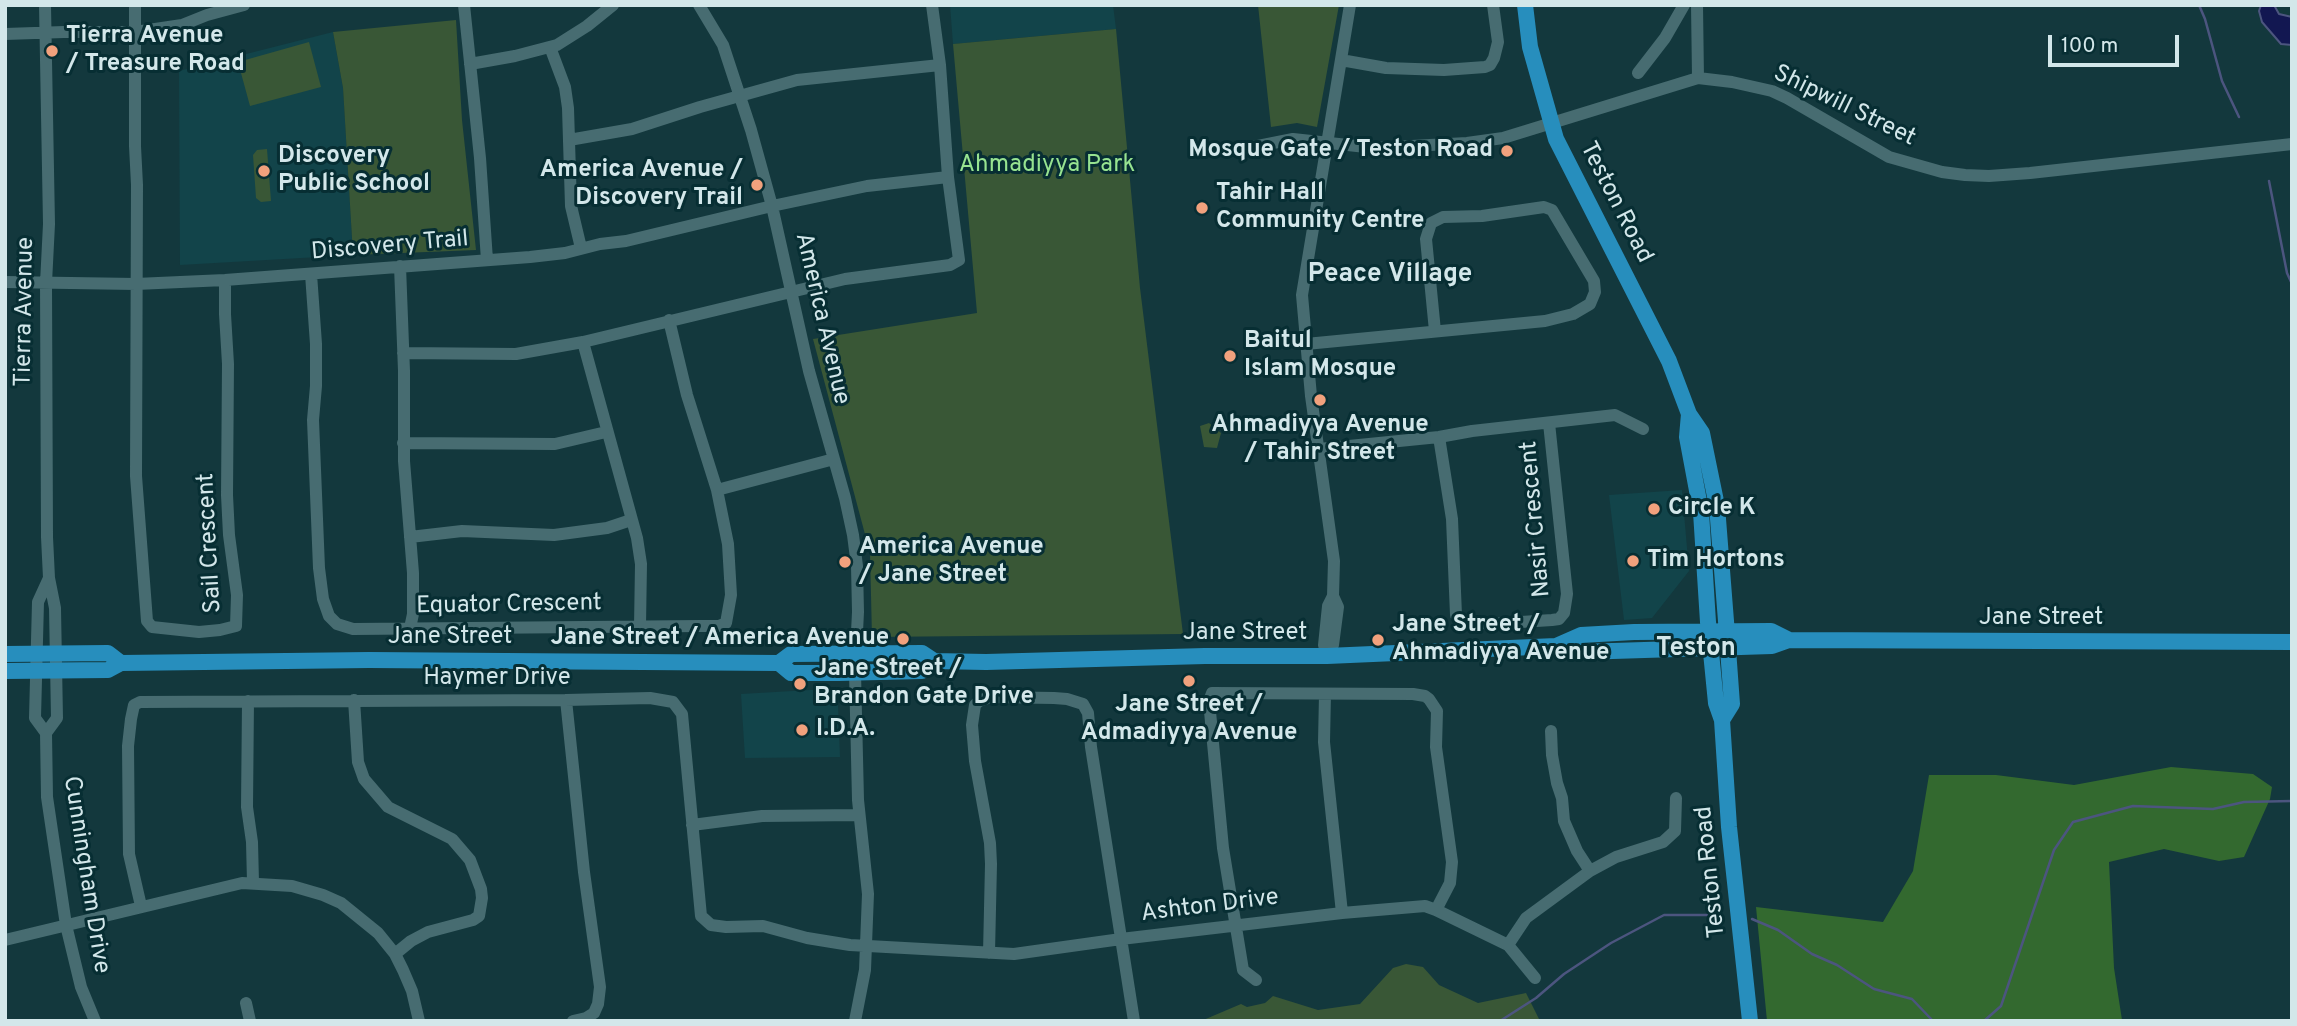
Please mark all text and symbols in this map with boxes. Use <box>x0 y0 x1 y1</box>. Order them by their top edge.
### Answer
scale bar <box>2052 21 2183 65</box>
place label: Tierra Avenue / Treasure Road <box>66 23 245 79</box>
text: 100 m <box>2061 33 2118 60</box>
marker: Tierra Avenue / Treasure Road <box>44 43 60 59</box>
street label: Shipwill Street <box>1768 60 1920 154</box>
place label: Mosque Gate / Teston Road <box>1188 137 1493 165</box>
street label: Teston Road <box>1572 138 1658 268</box>
place label: Discovery Public School <box>278 143 430 199</box>
marker: Mosque Gate / Teston Road <box>1499 143 1515 159</box>
park label: Ahmadiyya Park <box>959 152 1135 180</box>
place label: America Avenue / Discovery Trail <box>540 157 743 213</box>
marker: Discovery Public School <box>256 163 272 179</box>
marker: America Avenue / Discovery Trail <box>749 177 765 193</box>
place label: Tahir Hall Community Centre <box>1216 180 1424 236</box>
marker: Tahir Hall Community Centre <box>1194 200 1210 216</box>
street label: Discovery Trail <box>310 226 470 268</box>
street label: America Avenue <box>787 230 855 408</box>
street label: Tierra Avenue <box>10 237 42 387</box>
district label: Peace Village <box>1308 260 1472 292</box>
place label: Baitul Islam Mosque <box>1244 328 1396 384</box>
marker: Baitul Islam Mosque <box>1222 348 1238 364</box>
marker: Ahmadiyya Avenue / Tahir Street <box>1312 392 1328 408</box>
place label: Ahmadiyya Avenue / Tahir Street <box>1211 412 1429 468</box>
street label: Nasir Crescent <box>1516 440 1558 598</box>
street label: Sail Crescent <box>193 472 229 614</box>
place label: Circle K <box>1668 495 1756 523</box>
marker: Circle K <box>1646 501 1662 517</box>
place label: America Avenue / Jane Street <box>859 534 1044 590</box>
place label: Tim Hortons <box>1647 547 1785 575</box>
marker: Tim Hortons <box>1625 553 1641 569</box>
marker: America Avenue / Jane Street <box>837 554 853 570</box>
street label: Equator Crescent <box>416 590 602 622</box>
street label: Jane Street <box>1979 605 2103 633</box>
place label: Jane Street / Ahmadiyya Avenue <box>1392 612 1609 668</box>
street label: Jane Street <box>1183 620 1307 648</box>
street label: Jane Street <box>388 624 512 652</box>
place label: Jane Street / America Avenue <box>550 625 889 653</box>
marker: Jane Street / America Avenue <box>895 631 911 647</box>
marker: Jane Street / Ahmadiyya Avenue <box>1370 632 1386 648</box>
district label: Teston <box>1656 634 1736 666</box>
place label: Jane Street / Brandon Gate Drive <box>814 656 1034 712</box>
street label: Haymer Drive <box>423 665 571 693</box>
marker: Jane Street / Admadiyya Avenue <box>1181 673 1197 689</box>
marker: Jane Street / Brandon Gate Drive <box>792 676 808 692</box>
place label: Jane Street / Admadiyya Avenue <box>1081 692 1297 748</box>
place label: I.D.A. <box>816 716 875 744</box>
marker: I.D.A. <box>794 722 810 738</box>
street label: Cunningham Drive <box>55 774 115 976</box>
street label: Teston Road <box>1691 805 1733 939</box>
street label: Ashton Drive <box>1139 884 1281 930</box>

